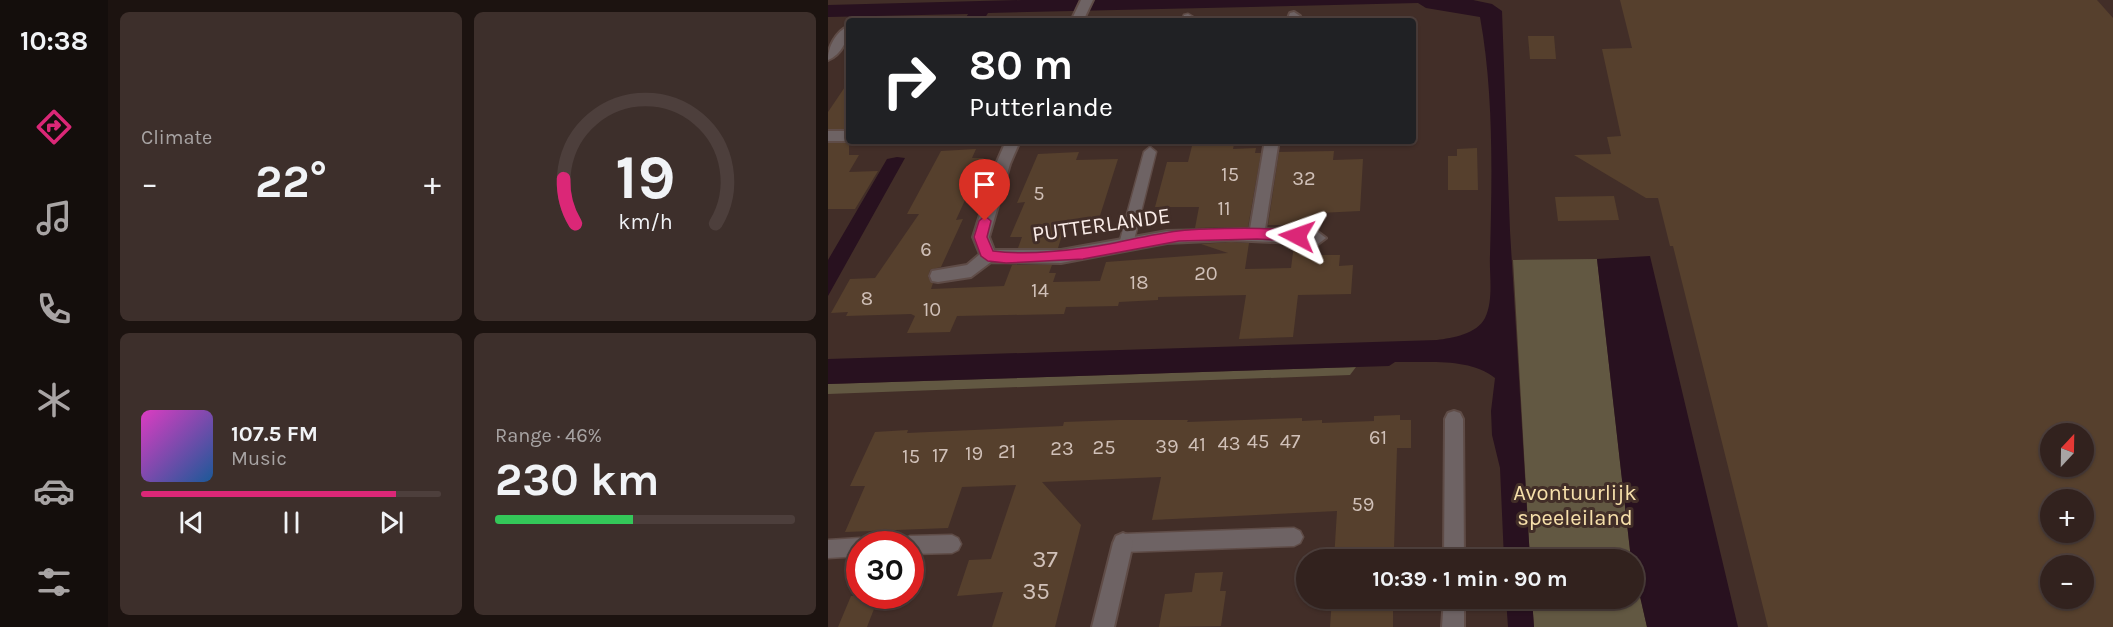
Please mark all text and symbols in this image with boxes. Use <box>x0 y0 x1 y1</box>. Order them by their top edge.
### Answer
text: 10:38 <box>20 25 88 57</box>
text: 80 m <box>969 40 1073 90</box>
icon: right <box>870 42 948 120</box>
text: Putterlande <box>969 91 1113 123</box>
icon: directions <box>33 106 75 148</box>
text: Climate <box>141 126 212 149</box>
text: 19 <box>615 141 675 214</box>
text: 22° <box>255 156 327 208</box>
pin <box>959 159 1010 221</box>
house number: 15 <box>1221 163 1239 186</box>
text: − <box>141 164 158 202</box>
text: + <box>424 164 441 202</box>
house number: 32 <box>1292 167 1316 190</box>
icon: arrive <box>968 168 1001 201</box>
house number: 5 <box>1033 182 1045 205</box>
icon: music <box>33 197 75 239</box>
house number: 11 <box>1217 197 1231 220</box>
street label: PUTTERLANDE <box>1030 202 1172 248</box>
position arrow <box>1265 204 1329 268</box>
text: km/h <box>618 209 672 234</box>
house number: 6 <box>920 238 932 261</box>
house number: 20 <box>1194 262 1218 285</box>
house number: 18 <box>1130 271 1148 294</box>
house number: 14 <box>1031 279 1049 302</box>
house number: 8 <box>861 287 873 310</box>
icon: phone <box>33 288 75 330</box>
house number: 10 <box>923 298 941 321</box>
icon: climate <box>33 379 75 421</box>
text: 107.5 FM <box>231 421 318 447</box>
north arrow <box>2040 423 2094 477</box>
map controls <box>2040 423 2094 609</box>
text: Range · 46% <box>495 424 602 447</box>
house number: 61 <box>1369 426 1387 449</box>
house number: 45 <box>1247 430 1269 453</box>
house number: 47 <box>1280 430 1301 453</box>
house number: 43 <box>1218 432 1240 455</box>
house number: 41 <box>1188 433 1206 456</box>
house number: 39 <box>1155 435 1179 458</box>
house number: 25 <box>1093 436 1115 459</box>
house number: 23 <box>1050 437 1074 460</box>
house number: 21 <box>998 440 1016 463</box>
house number: 19 <box>965 442 983 465</box>
house number: 17 <box>932 444 949 467</box>
house number: 15 <box>902 445 920 468</box>
text: Music <box>231 447 287 470</box>
text: 230 km <box>495 454 659 506</box>
icon: car <box>33 470 75 512</box>
park label: Avontuurlijk speeleiland <box>1513 480 1637 531</box>
button: + <box>2040 489 2094 543</box>
house number: 59 <box>1352 493 1374 516</box>
icon: previous <box>175 506 208 539</box>
icon: pause <box>275 506 308 539</box>
icon: next <box>375 506 408 539</box>
speed limit sign: 30 <box>846 531 924 609</box>
house number: 37 <box>1032 545 1058 573</box>
button: − <box>2040 555 2094 609</box>
icon: filters <box>33 561 75 603</box>
text: 10:39 · 1 min · 90 m <box>1372 566 1568 592</box>
house number: 35 <box>1022 577 1050 605</box>

